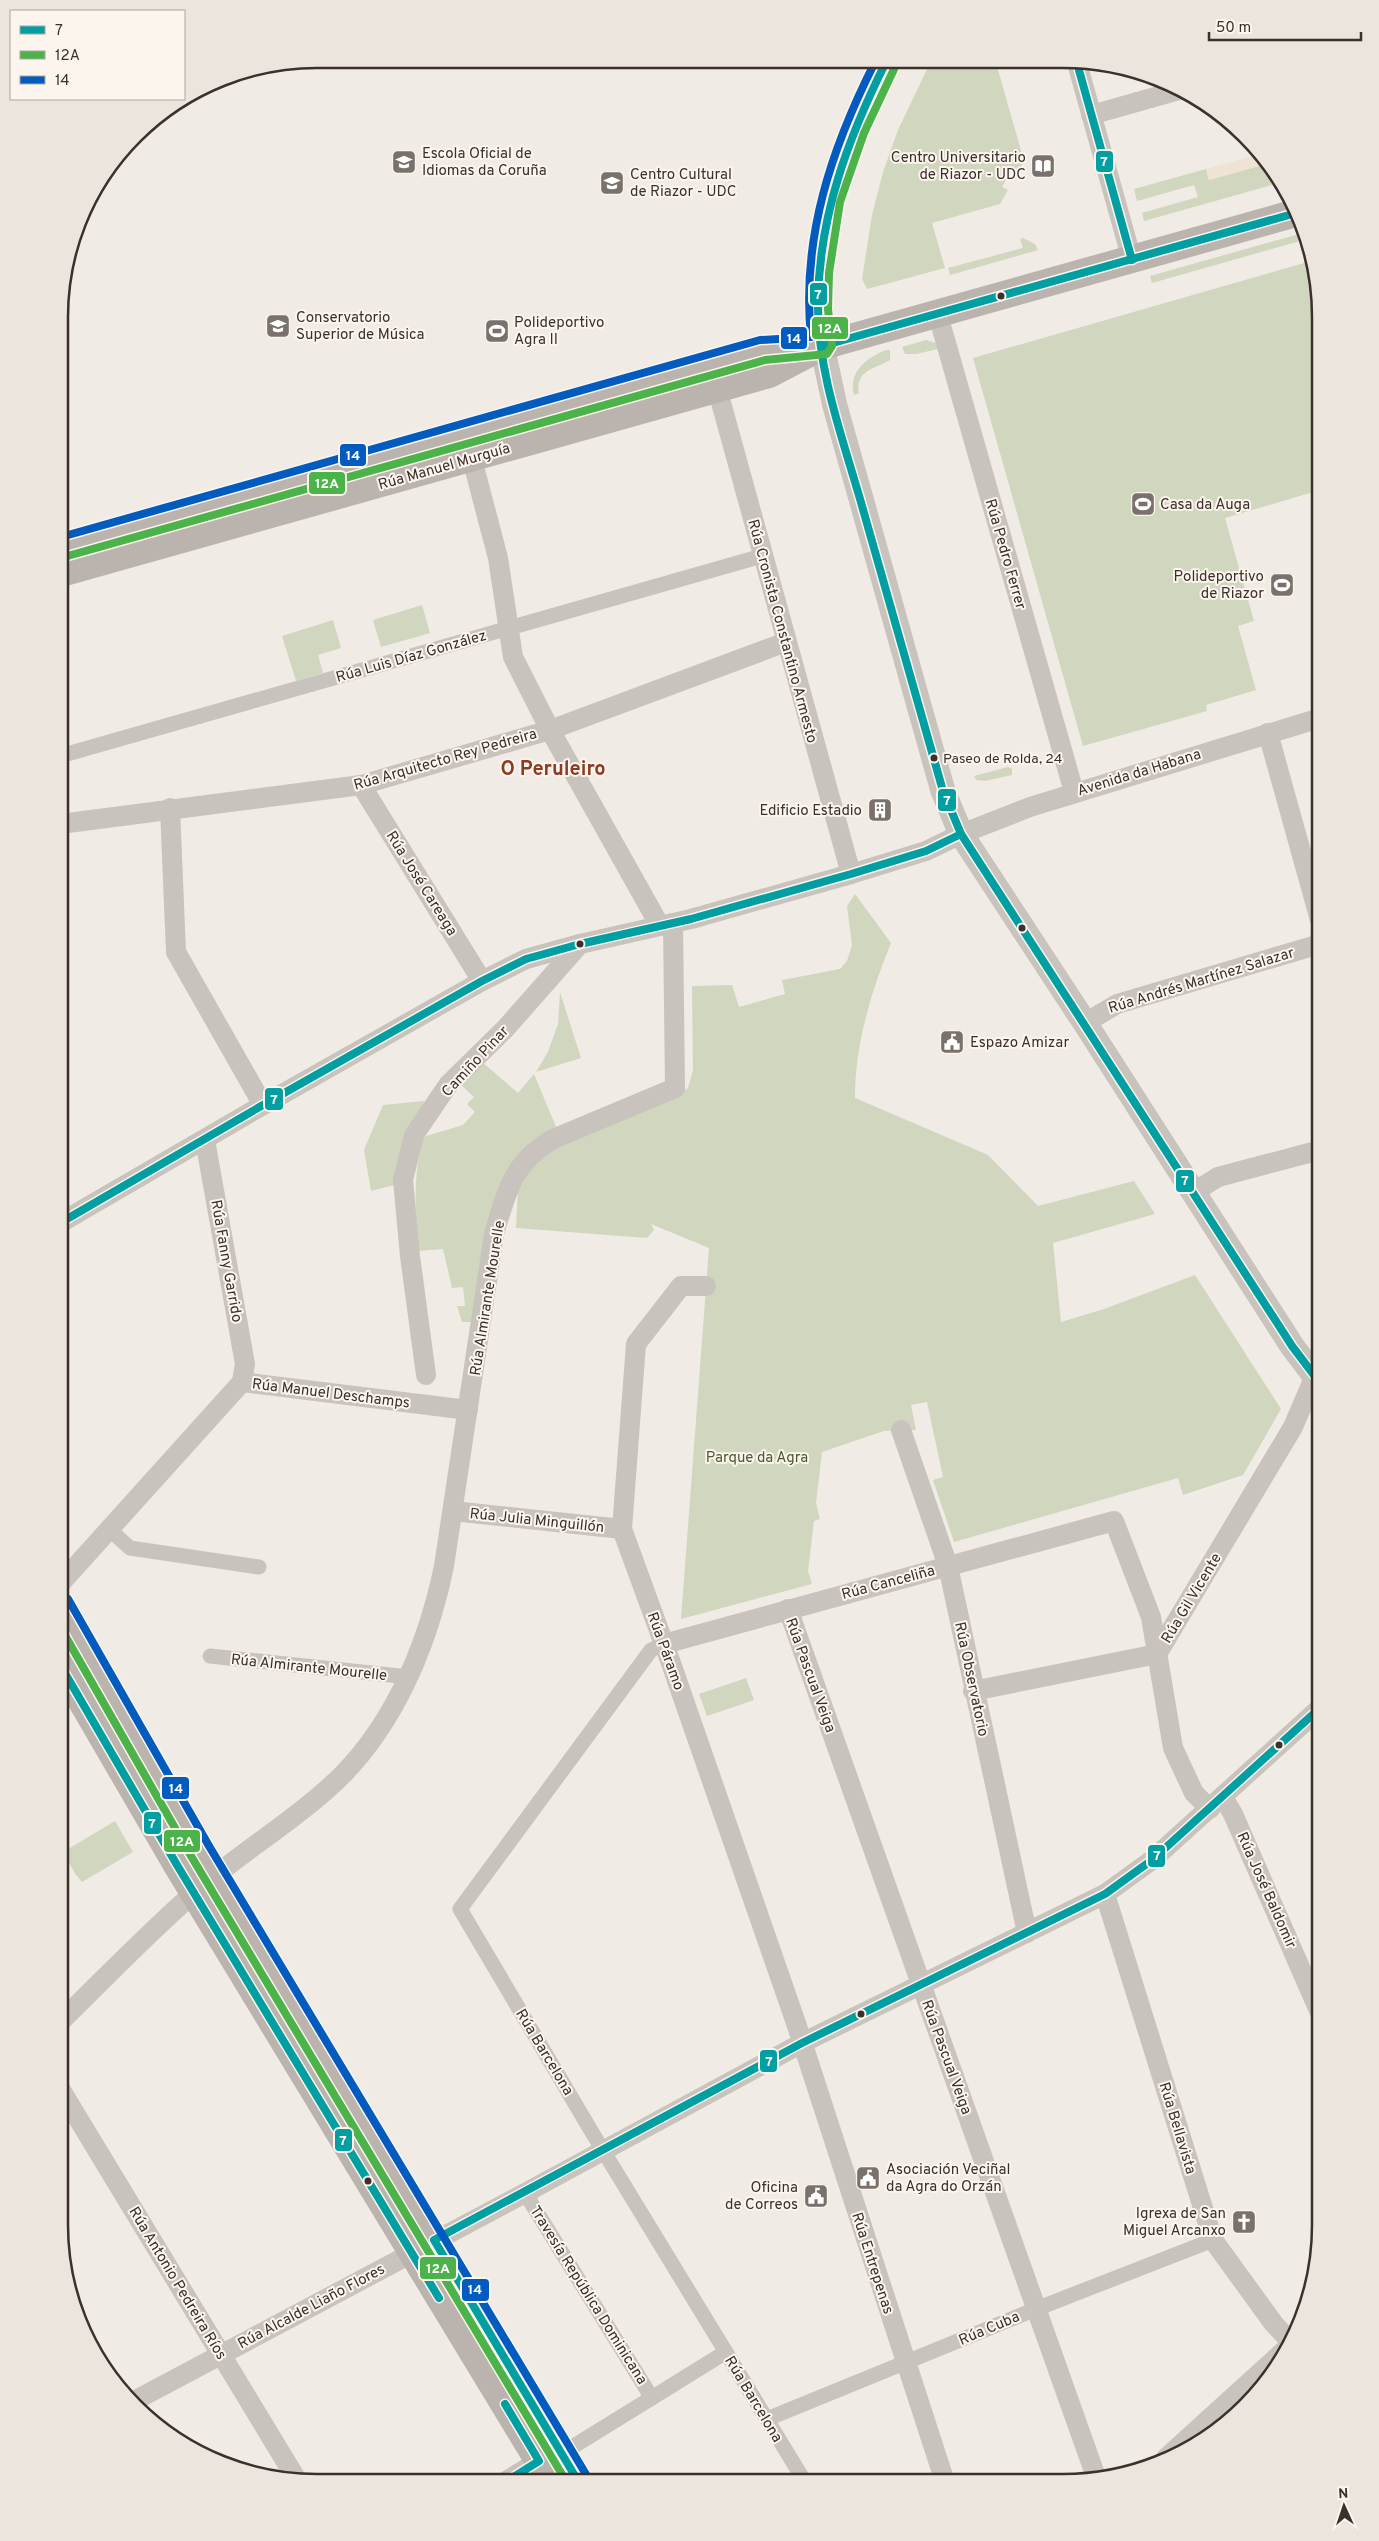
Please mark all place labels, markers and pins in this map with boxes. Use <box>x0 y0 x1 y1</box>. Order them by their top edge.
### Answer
place label: Escola Oficial de Idiomas da Coruña <box>422 145 547 181</box>
school or university icon: Escola Oficial de Idiomas da Coruña <box>391 149 417 175</box>
place label: Centro Universitario de Riazor - UDC <box>891 149 1026 185</box>
library icon: Centro Universitario de Riazor - UDC <box>1030 153 1056 179</box>
place label: Centro Cultural de Riazor - UDC <box>630 166 737 202</box>
school or university icon: Centro Cultural de Riazor - UDC <box>599 170 625 196</box>
unlabelled marker <box>996 291 1006 301</box>
place label: Conservatorio Superior de Música <box>296 309 424 345</box>
school or university icon: Conservatorio Superior de Música <box>265 313 291 339</box>
place label: Polideportivo Agra II <box>514 314 604 350</box>
sports icon: Polideportivo Agra II <box>484 318 510 344</box>
sports icon: Casa da Auga <box>1130 491 1156 517</box>
place label: Casa da Auga <box>1160 496 1250 515</box>
place label: Polideportivo de Riazor <box>1174 568 1264 604</box>
sports icon: Polideportivo de Riazor <box>1269 572 1295 598</box>
place label: Paseo de Rolda, 24 <box>943 751 1062 768</box>
marker: Paseo de Rolda, 24 <box>929 753 939 763</box>
building icon: Edificio Estadio <box>867 797 893 823</box>
place label: Edificio Estadio <box>759 802 862 821</box>
unlabelled marker <box>1017 923 1027 933</box>
unlabelled marker <box>575 939 585 949</box>
public building icon: Espazo Amizar <box>939 1029 965 1055</box>
place label: Espazo Amizar <box>970 1034 1069 1053</box>
unlabelled marker <box>1274 1740 1284 1750</box>
unlabelled marker <box>856 2009 866 2019</box>
place label: Asociación Veciñal da Agra do Orzán <box>886 2161 1010 2197</box>
public building icon: Asociación Veciñal da Agra do Orzán <box>855 2165 881 2191</box>
unlabelled marker <box>363 2176 373 2186</box>
place label: Oficina de Correos <box>725 2179 798 2215</box>
public building icon: Oficina de Correos <box>803 2183 829 2209</box>
place label: Igrexa de San Miguel Arcanxo <box>1123 2205 1226 2241</box>
church icon: Igrexa de San Miguel Arcanxo <box>1231 2209 1257 2235</box>

